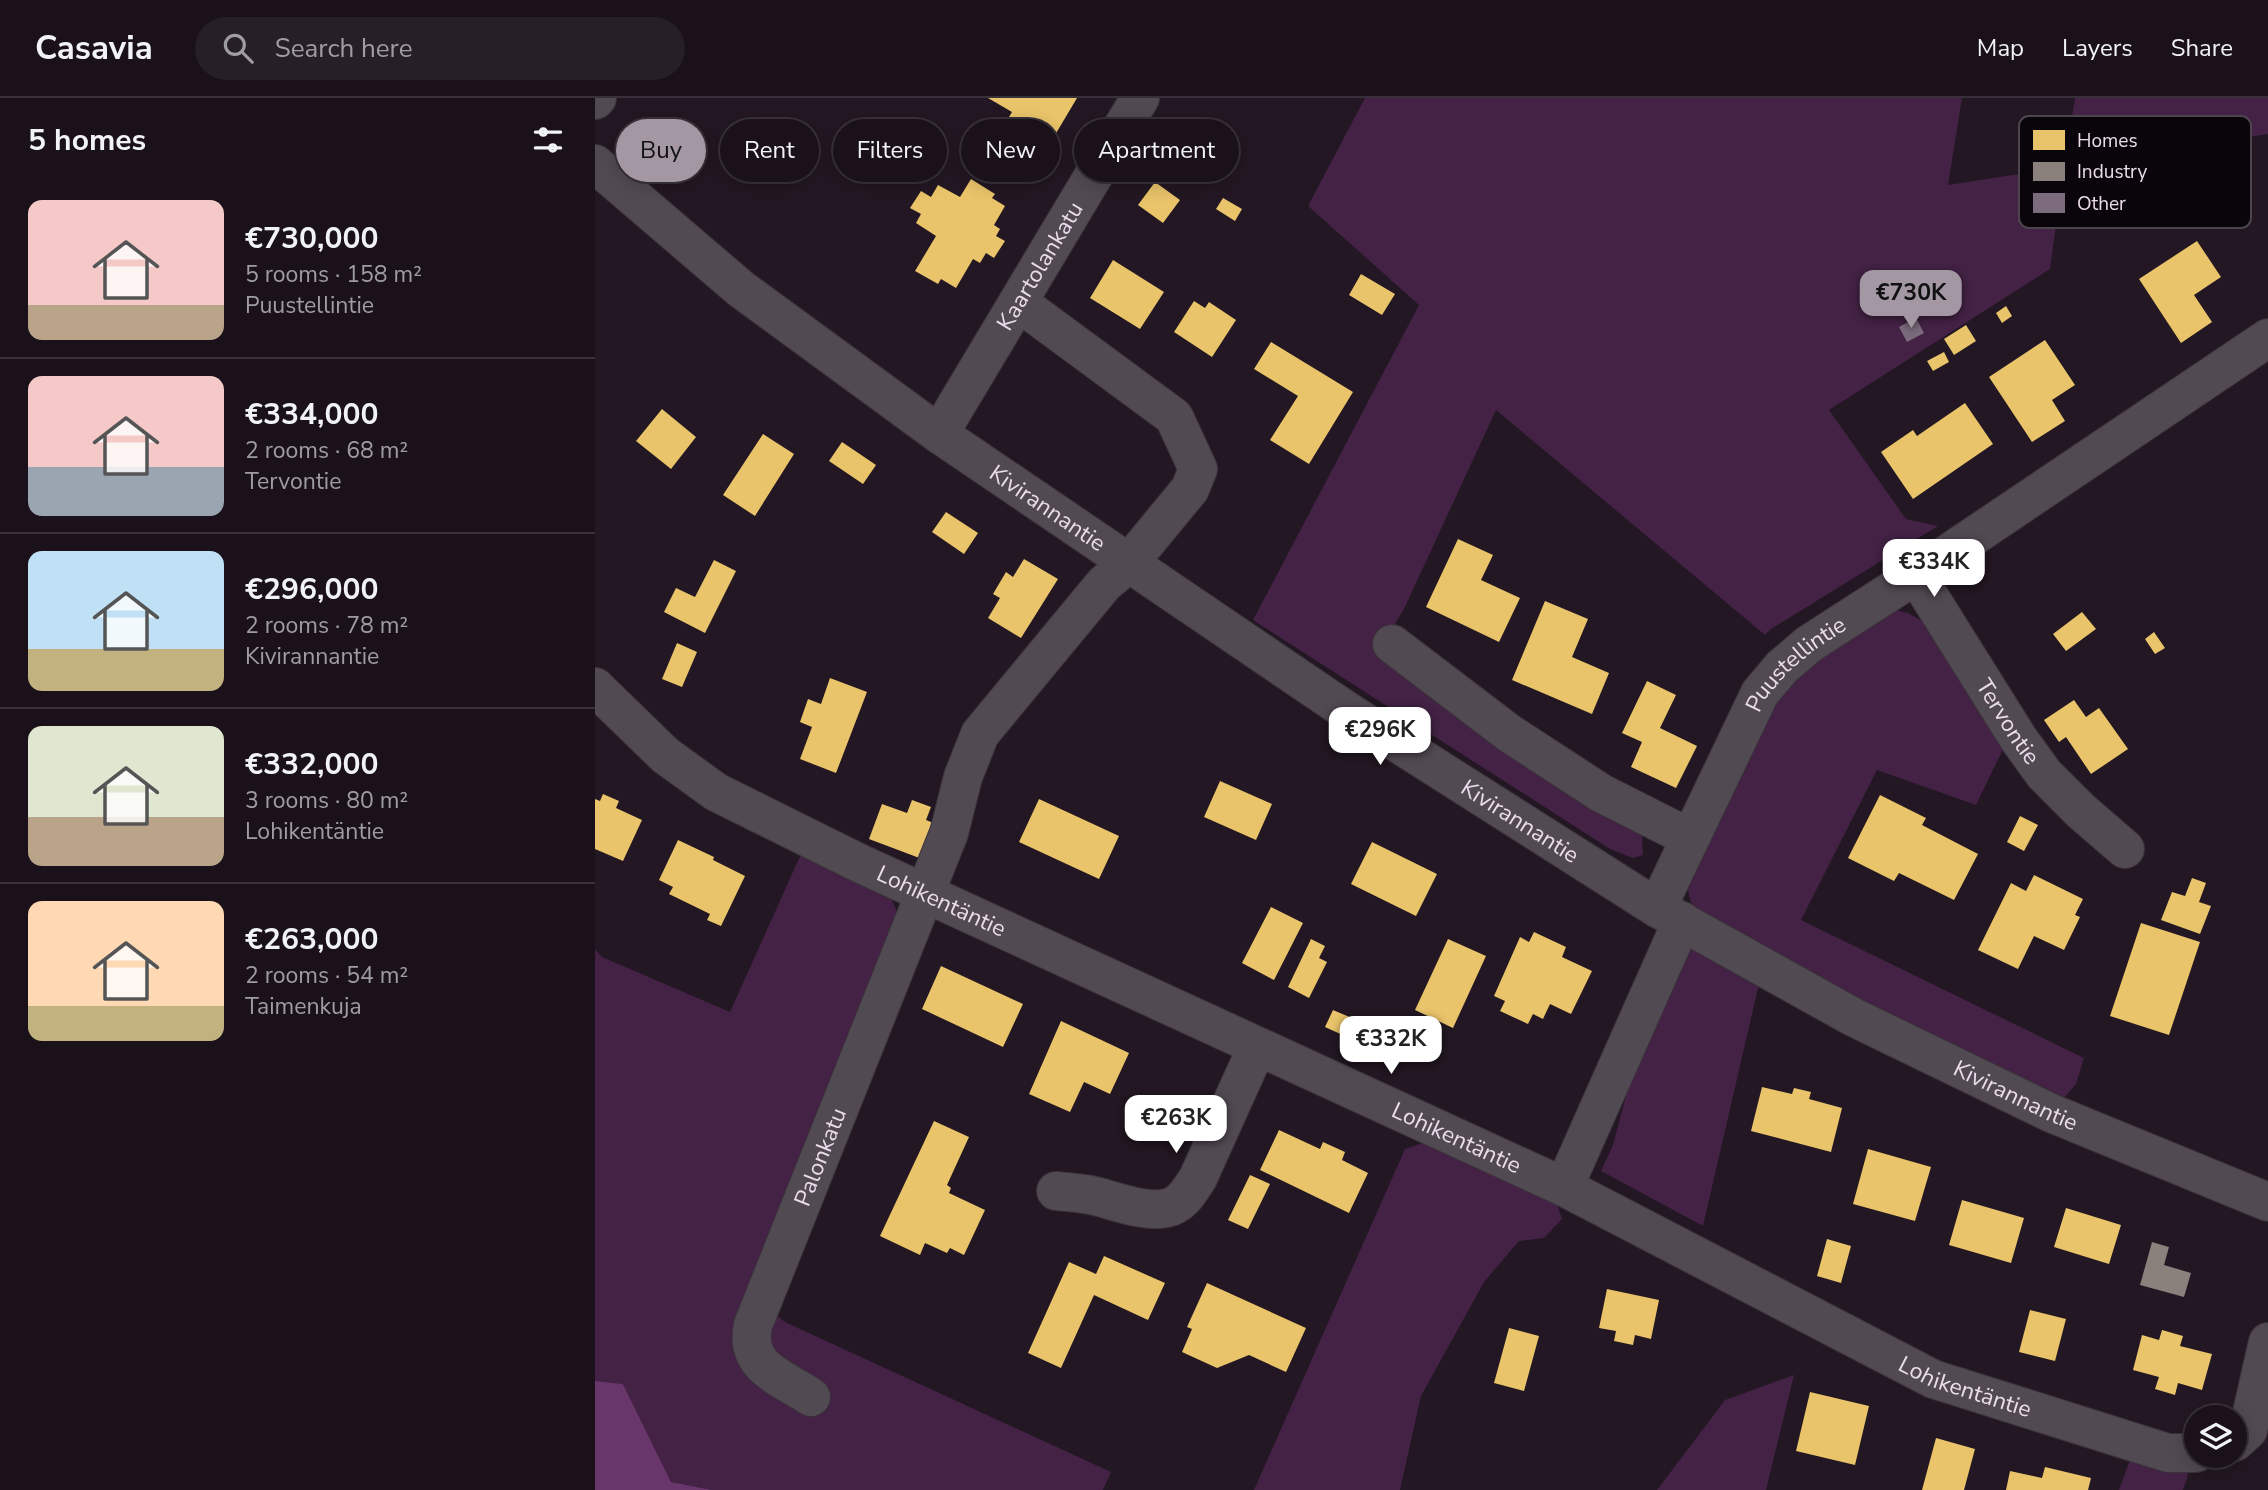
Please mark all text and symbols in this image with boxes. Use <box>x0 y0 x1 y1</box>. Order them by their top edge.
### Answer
search box <box>195 17 685 80</box>
text: Casavia <box>35 26 153 71</box>
icon: search <box>219 29 257 67</box>
text: Search here <box>275 31 413 66</box>
text: Map <box>1977 32 2024 64</box>
text: Layers <box>2062 32 2133 64</box>
text: Share <box>2171 32 2233 64</box>
legend <box>2019 116 2251 228</box>
chip: Buy <box>616 119 706 182</box>
chip: Rent <box>720 119 819 182</box>
chip: Filters <box>833 119 947 182</box>
chip: New <box>961 119 1060 182</box>
chip: Apartment <box>1074 119 1239 182</box>
text: 5 homes <box>28 120 146 161</box>
icon: filters <box>529 121 567 159</box>
text: Homes <box>2077 128 2138 154</box>
text: Industry <box>2077 159 2147 185</box>
text: Other <box>2077 191 2126 217</box>
street label: Kaartolankatu <box>990 196 1091 336</box>
text: €730,000 <box>245 218 378 259</box>
icon: home <box>84 228 168 312</box>
text: 5 rooms · 158 m² <box>245 259 422 290</box>
pin: €730K <box>1862 271 1960 330</box>
text: €730K <box>1876 277 1946 308</box>
text: Puustellintie <box>245 290 374 321</box>
text: €334,000 <box>245 394 378 435</box>
icon: home <box>84 404 168 488</box>
text: 2 rooms · 68 m² <box>245 435 408 466</box>
street label: Kivirannantie <box>983 458 1112 559</box>
text: Tervontie <box>245 466 341 497</box>
pin: €334K <box>1885 540 1983 599</box>
text: €334K <box>1899 546 1969 577</box>
text: €296,000 <box>245 569 378 610</box>
icon: home <box>84 579 168 663</box>
street label: Puustellintie <box>1738 609 1852 717</box>
text: 2 rooms · 78 m² <box>245 610 408 641</box>
text: Kivirannantie <box>245 641 379 672</box>
street label: Tervontie <box>1969 673 2047 771</box>
pin: €296K <box>1331 708 1429 767</box>
text: €296K <box>1345 714 1415 745</box>
text: €332,000 <box>245 744 378 785</box>
icon: home <box>84 754 168 838</box>
street label: Kivirannantie <box>1455 772 1585 871</box>
text: 3 rooms · 80 m² <box>245 785 408 816</box>
text: Lohikentäntie <box>245 816 384 847</box>
street label: Lohikentäntie <box>872 858 1011 944</box>
text: €263,000 <box>245 919 378 960</box>
icon: home <box>84 929 168 1013</box>
text: 2 rooms · 54 m² <box>245 960 408 991</box>
text: Taimenkuja <box>245 991 362 1022</box>
pin: €332K <box>1342 1016 1440 1076</box>
text: €332K <box>1356 1023 1426 1054</box>
street label: Kivirannantie <box>1948 1053 2082 1138</box>
street label: Lohikentäntie <box>1387 1095 1526 1181</box>
pin: €263K <box>1127 1096 1225 1155</box>
text: €263K <box>1141 1102 1211 1133</box>
street label: Palonkatu <box>787 1103 854 1211</box>
street label: Lohikentäntie <box>1893 1349 2035 1425</box>
map controls <box>2184 1405 2247 1468</box>
button: layers <box>2184 1405 2247 1468</box>

